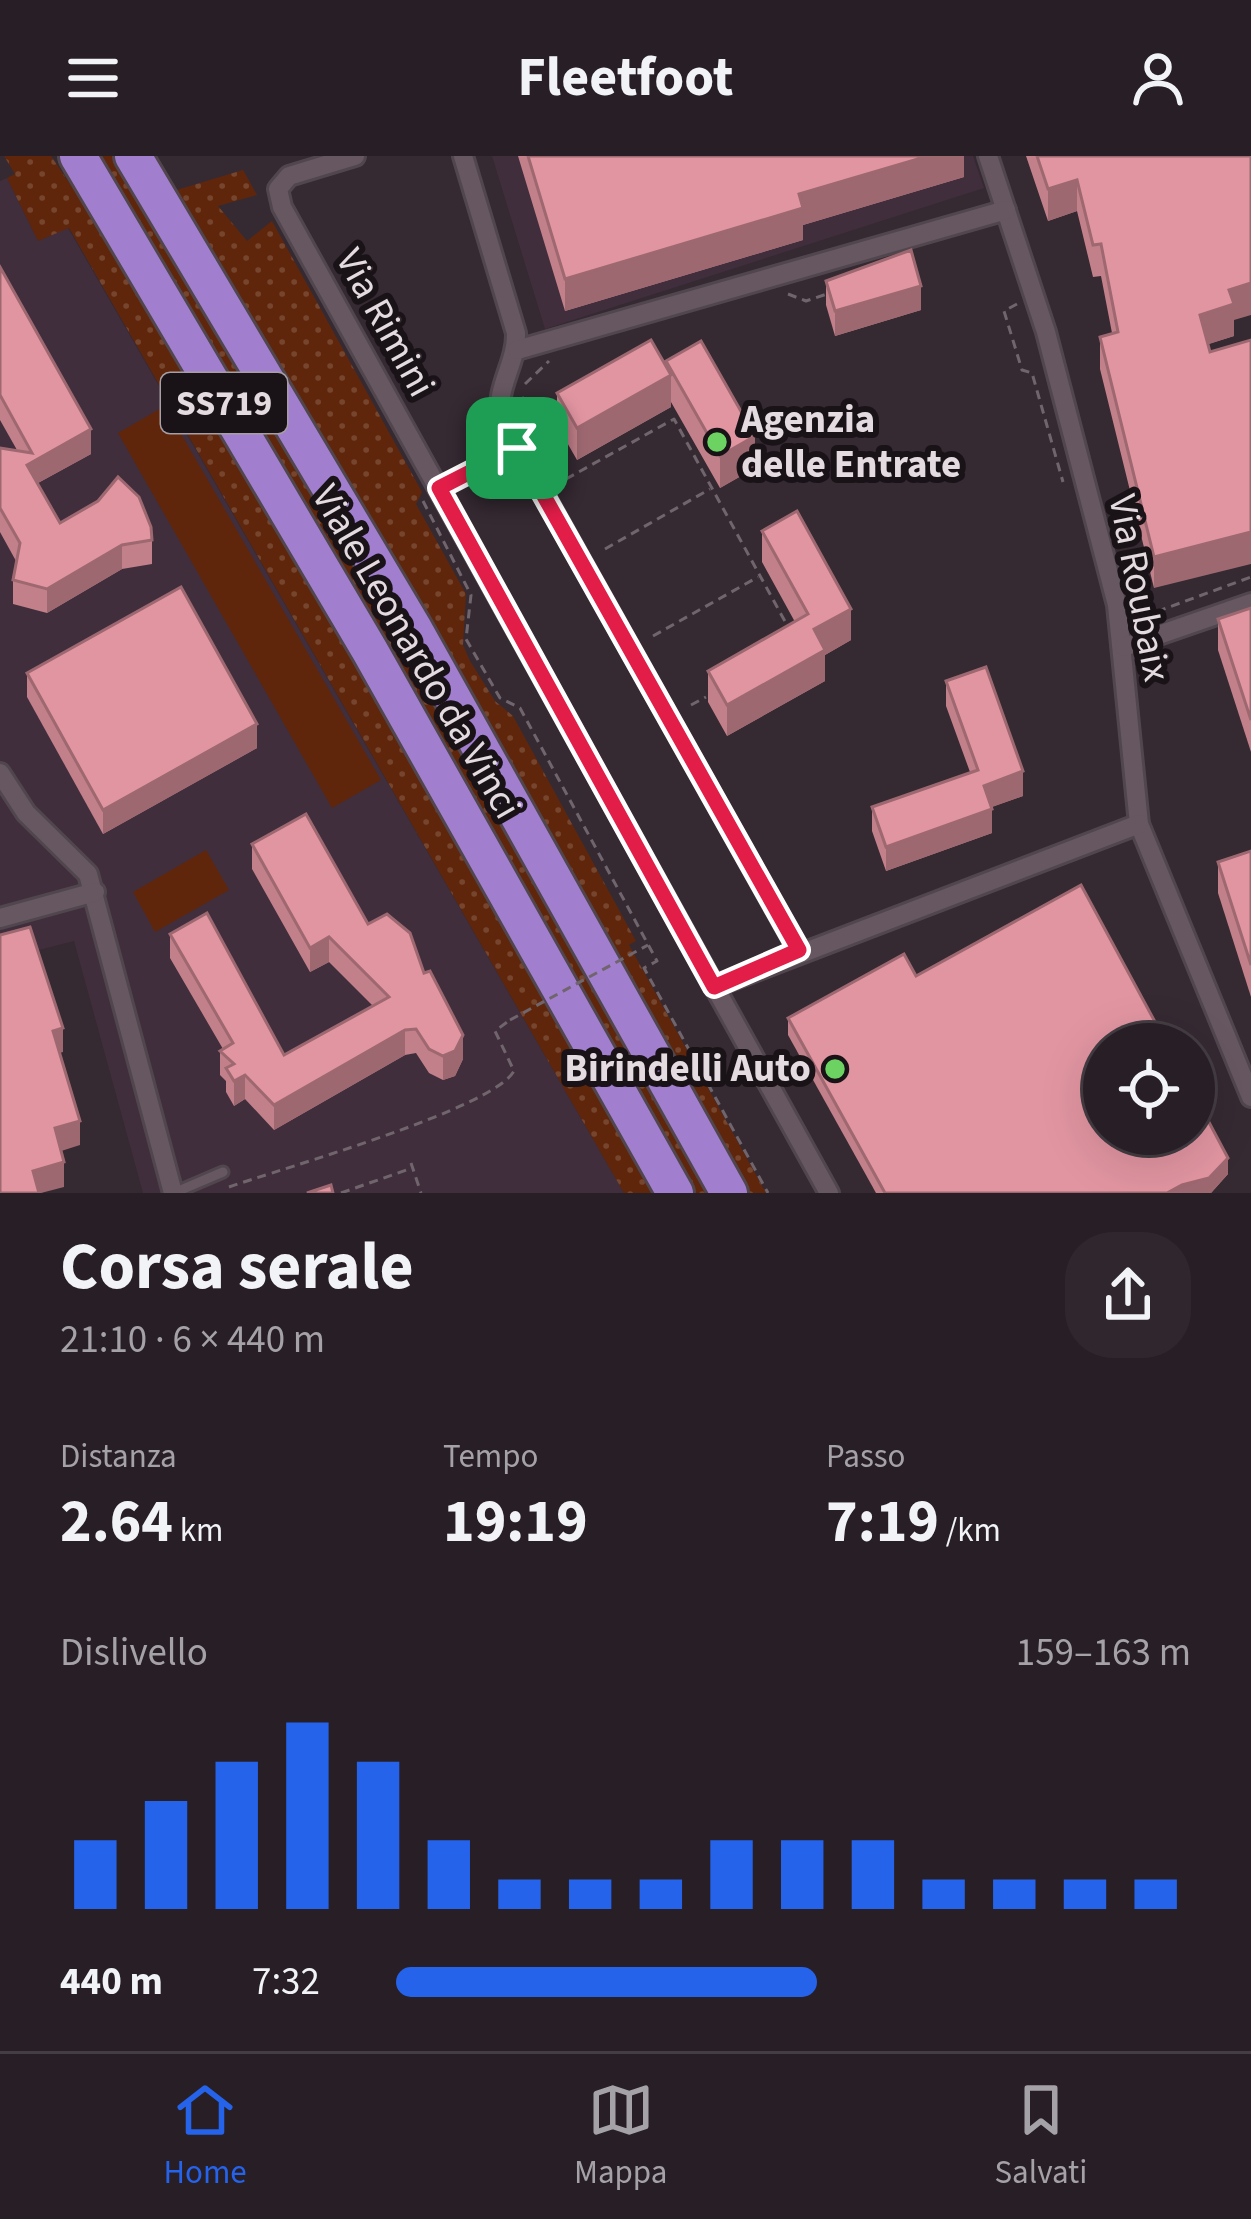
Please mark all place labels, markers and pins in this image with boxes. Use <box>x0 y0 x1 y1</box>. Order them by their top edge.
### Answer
place label: Agenzia delle Entrate <box>740 392 961 493</box>
pin <box>466 397 568 499</box>
marker: Agenzia delle Entrate <box>704 429 730 455</box>
place label: Birindelli Auto <box>564 1041 811 1097</box>
marker: Birindelli Auto <box>822 1056 848 1082</box>

